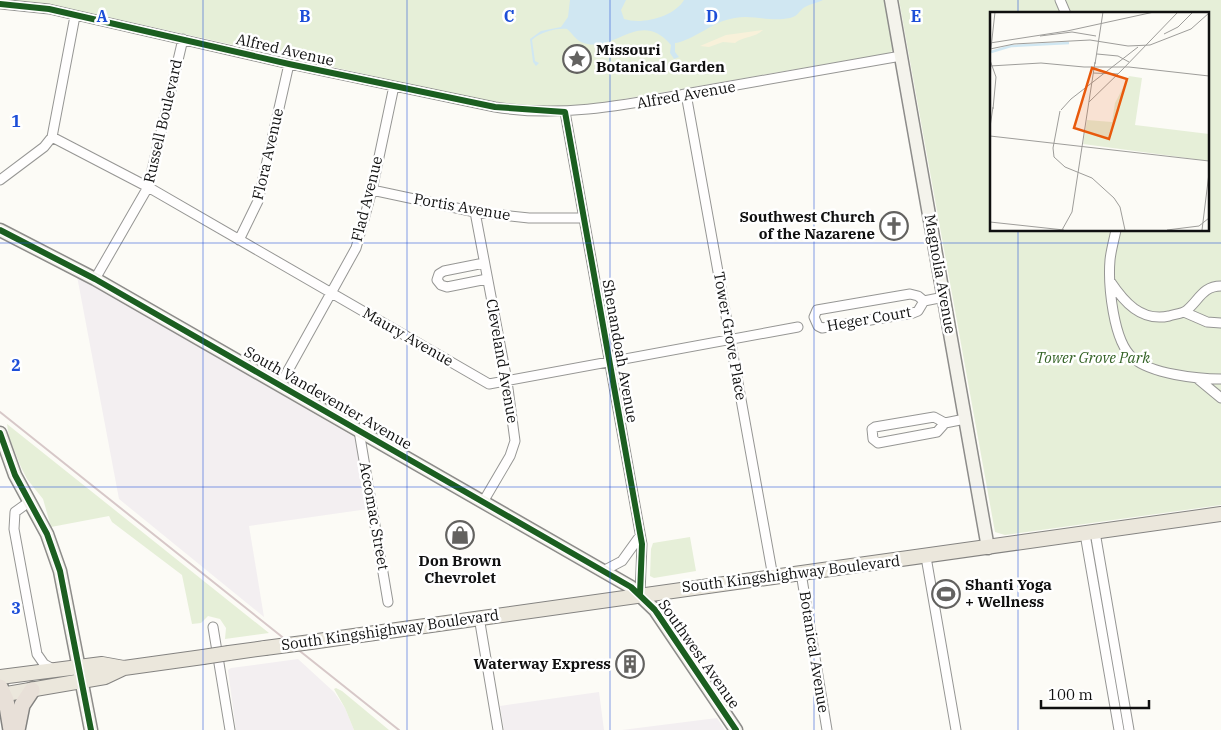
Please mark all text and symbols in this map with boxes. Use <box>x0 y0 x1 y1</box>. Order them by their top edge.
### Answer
text: A <box>96 6 108 26</box>
text: B <box>299 6 311 26</box>
text: C <box>504 6 514 26</box>
text: D <box>706 6 718 26</box>
text: E <box>911 6 921 26</box>
inset map <box>990 12 1208 231</box>
street label: Alfred Avenue <box>234 29 336 70</box>
place label: Missouri Botanical Garden <box>596 40 725 76</box>
place icon: Missouri Botanical Garden <box>562 44 592 74</box>
street label: Russell Boulevard <box>139 57 186 185</box>
street label: Alfred Avenue <box>635 76 737 113</box>
street label: Flora Avenue <box>248 106 287 202</box>
text: 1 <box>11 111 21 131</box>
street label: Flad Avenue <box>347 154 386 244</box>
street label: Portis Avenue <box>412 189 512 224</box>
place label: Southwest Church of the Nazarene <box>740 207 875 243</box>
church icon: Southwest Church of the Nazarene <box>879 211 909 241</box>
street label: Magnolia Avenue <box>921 213 960 335</box>
street label: Tower Grove Place <box>710 270 751 402</box>
street label: Shenandoah Avenue <box>599 278 642 424</box>
street label: Cleveland Avenue <box>482 297 523 424</box>
street label: Heger Court <box>825 302 913 335</box>
street label: Maury Avenue <box>359 303 457 370</box>
street label: South Vandeventer Avenue <box>241 342 415 453</box>
park label: Tower Grove Park <box>1036 348 1150 367</box>
text: 2 <box>11 355 21 375</box>
street label: Accomac Street <box>356 460 393 572</box>
shop icon: Don Brown Chevrolet <box>445 520 475 550</box>
place label: Don Brown Chevrolet <box>419 551 501 587</box>
street label: South Kingshighway Boulevard <box>681 551 901 596</box>
place label: Shanti Yoga + Wellness <box>965 575 1052 611</box>
sports icon: Shanti Yoga + Wellness <box>931 579 961 609</box>
street label: Botanical Avenue <box>795 590 833 714</box>
street label: Southwest Avenue <box>655 595 744 712</box>
text: 3 <box>11 598 21 618</box>
street label: South Kingshighway Boulevard <box>280 605 500 654</box>
building icon: Waterway Express <box>615 649 645 679</box>
place label: Waterway Express <box>473 654 611 673</box>
scale bar <box>1041 678 1148 710</box>
text: 100 m <box>1048 685 1093 704</box>

